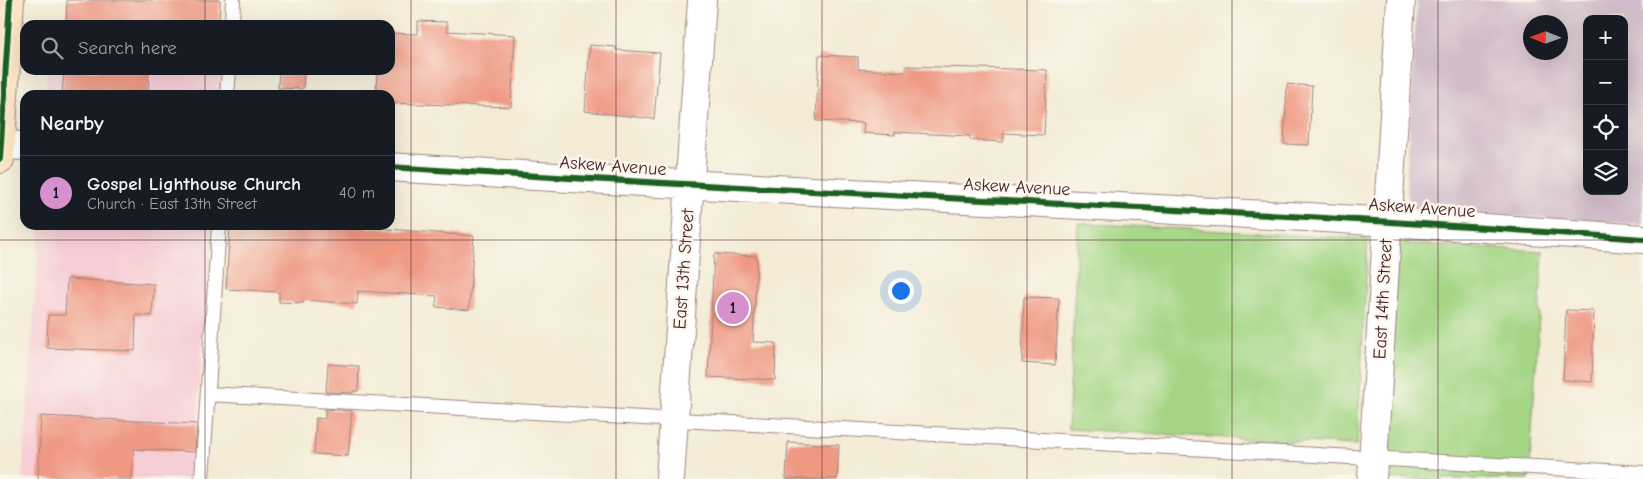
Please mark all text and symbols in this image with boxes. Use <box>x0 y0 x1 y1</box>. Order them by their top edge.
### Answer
north arrow <box>1523 15 1568 60</box>
map controls <box>1583 15 1628 195</box>
button: + <box>1583 15 1628 60</box>
search box <box>20 20 395 75</box>
icon: search <box>38 34 66 62</box>
text: Search here <box>78 37 177 59</box>
button: − <box>1583 60 1628 105</box>
button: locate <box>1583 105 1628 150</box>
text: Nearby <box>40 111 104 135</box>
button: layers <box>1583 150 1628 195</box>
street label: Askew Avenue <box>559 152 667 180</box>
text: Gospel Lighthouse Church <box>87 173 301 195</box>
street label: Askew Avenue <box>963 174 1071 200</box>
text: 1 <box>53 184 59 202</box>
text: 40 m <box>339 184 375 202</box>
street label: Askew Avenue <box>1368 194 1476 222</box>
text: Church · East 13th Street <box>87 195 257 213</box>
street label: East 13th Street <box>669 207 699 330</box>
street label: East 14th Street <box>1369 237 1397 360</box>
your location <box>888 278 914 304</box>
pin: 1 <box>717 289 749 327</box>

